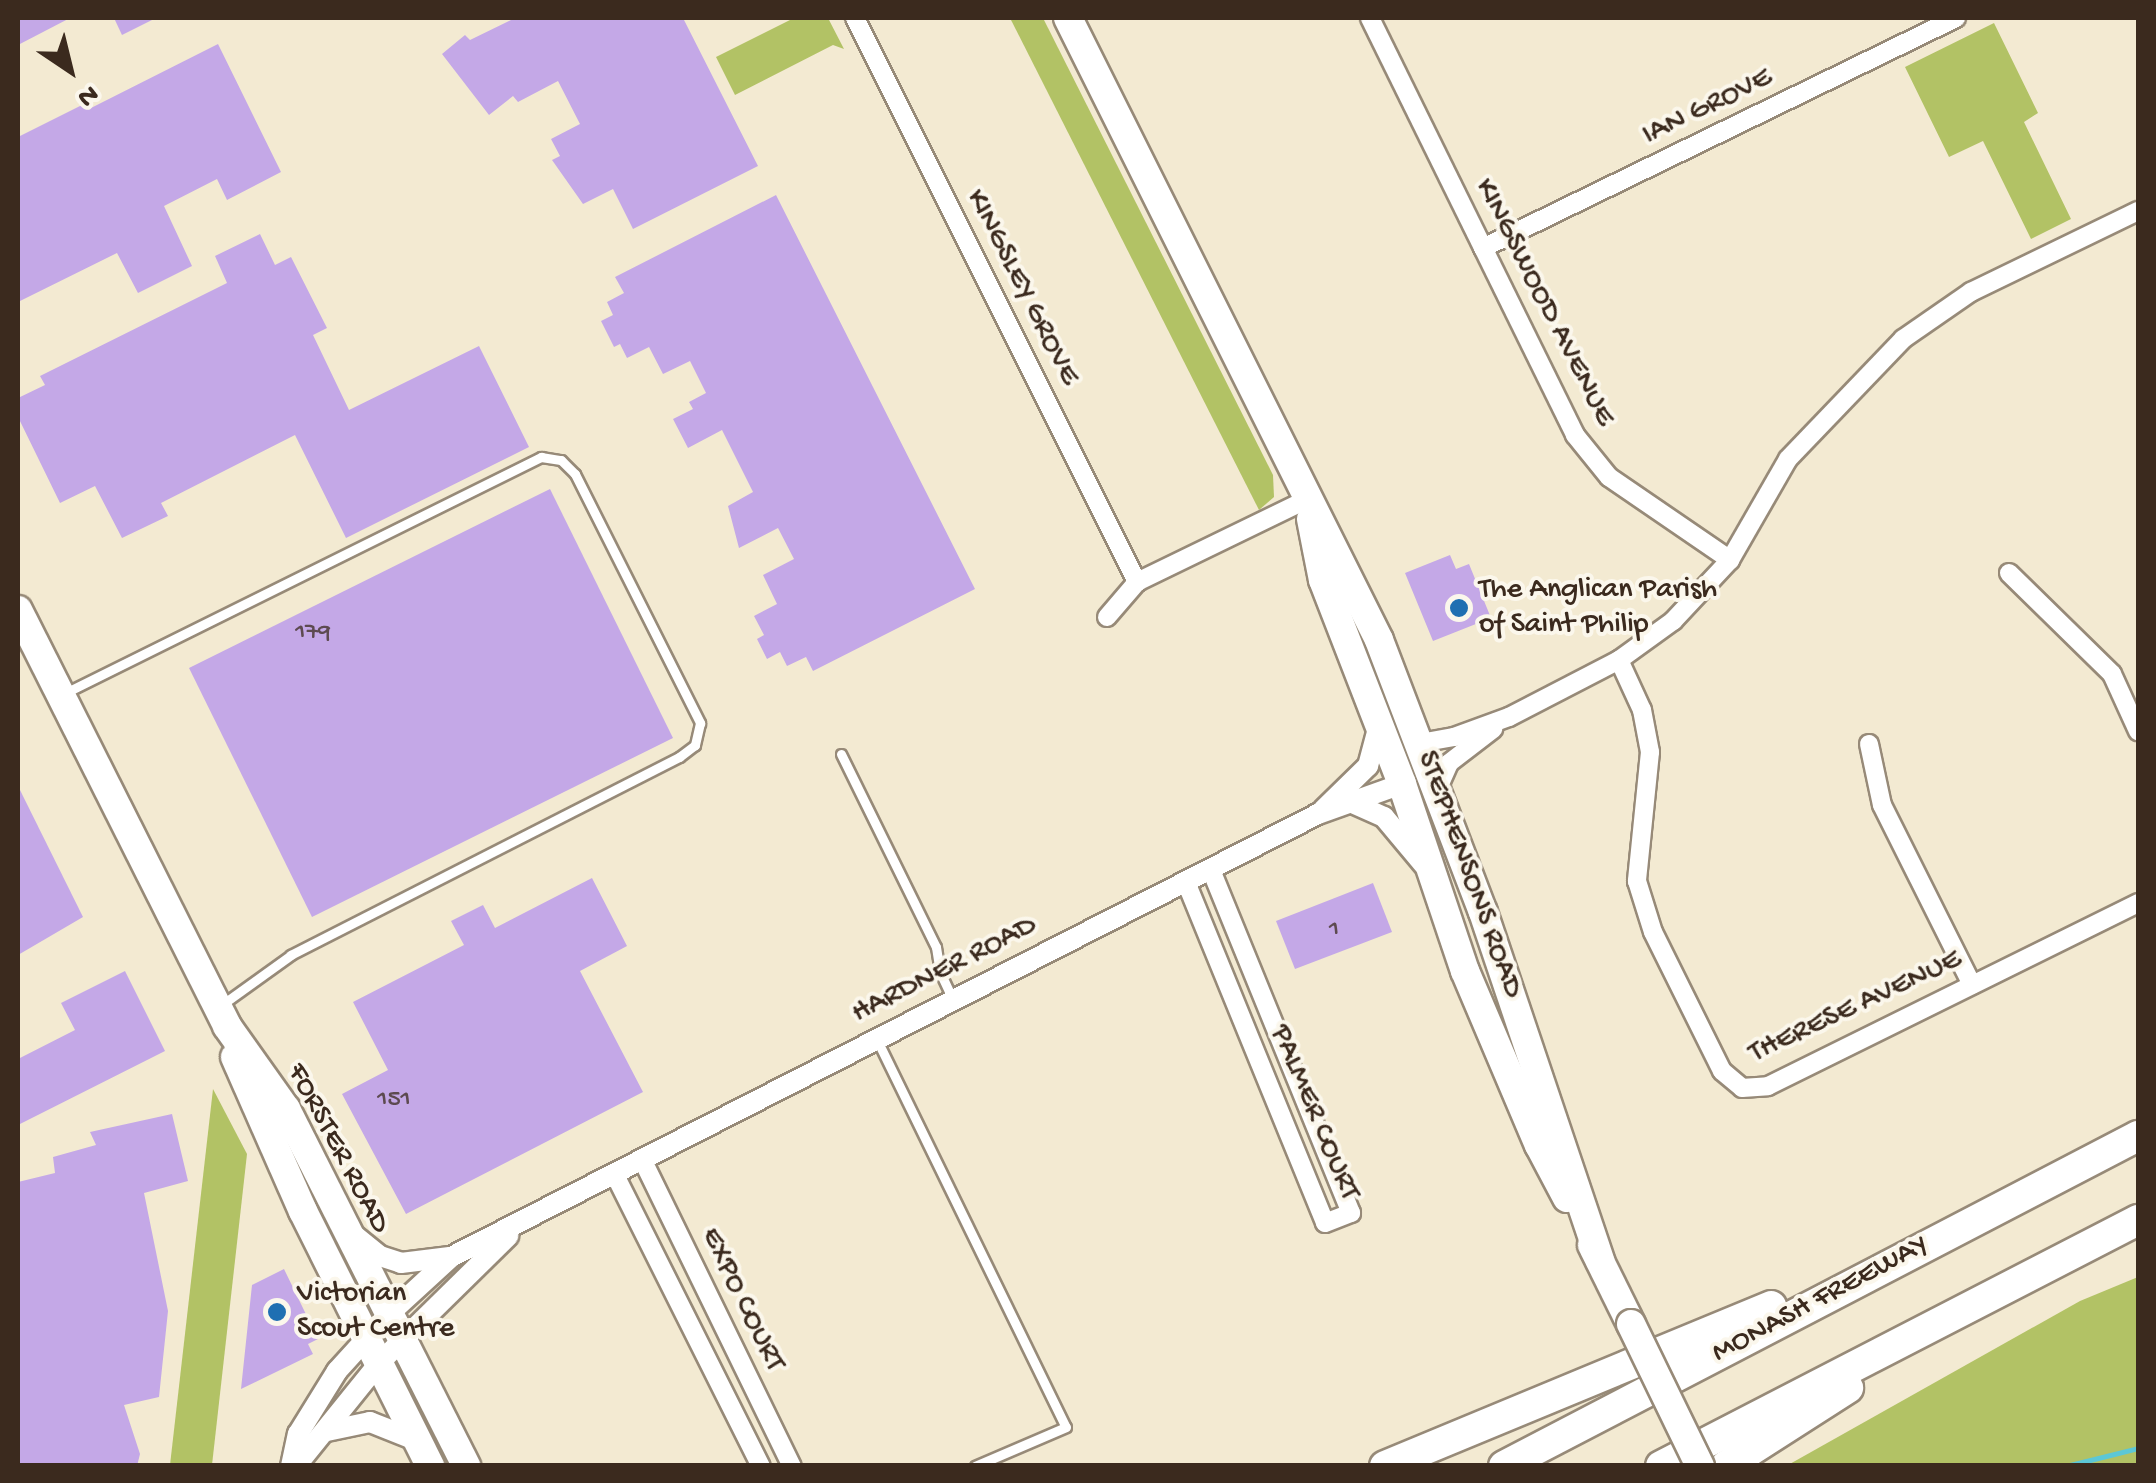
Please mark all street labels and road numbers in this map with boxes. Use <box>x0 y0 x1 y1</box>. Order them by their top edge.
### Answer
street label: IAN GROVE <box>1637 61 1779 155</box>
street label: KINGSWOOD AVENUE <box>1465 173 1621 433</box>
street label: KINGSLEY GROVE <box>956 184 1086 392</box>
street label: STEPHENSONS ROAD <box>1407 747 1529 1003</box>
street label: HARDNER ROAD <box>847 909 1043 1033</box>
street label: THERESE AVENUE <box>1744 943 1968 1073</box>
street label: PALMER COURT <box>1260 1020 1366 1206</box>
street label: FORSTER ROAD <box>277 1058 397 1240</box>
street label: EXPO COURT <box>691 1222 791 1378</box>
street label: MONASH FREEWAY <box>1707 1228 1935 1372</box>

